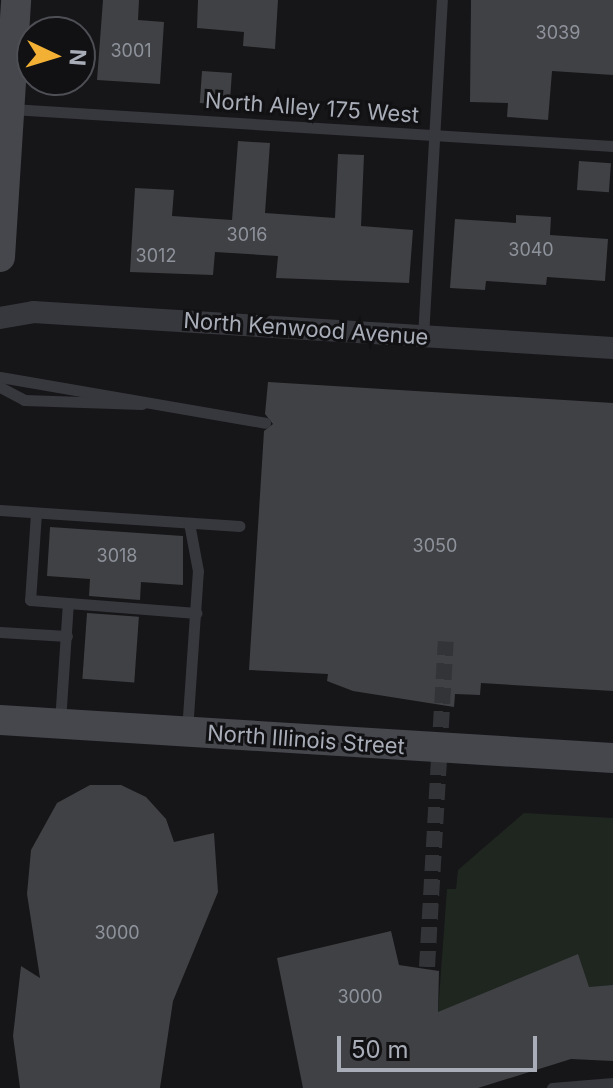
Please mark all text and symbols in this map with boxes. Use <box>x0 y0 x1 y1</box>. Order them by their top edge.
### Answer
north arrow <box>16 16 96 96</box>
house number: 3039 <box>536 22 580 44</box>
house number: 3001 <box>110 40 152 62</box>
text: N <box>64 48 92 67</box>
street label: North Alley 175 West <box>204 87 420 129</box>
house number: 3016 <box>227 224 267 246</box>
house number: 3040 <box>508 239 554 261</box>
house number: 3012 <box>136 245 176 267</box>
street label: North Kenwood Avenue <box>183 307 429 351</box>
house number: 3050 <box>413 535 457 557</box>
house number: 3018 <box>97 545 137 567</box>
street label: North Illinois Street <box>206 720 406 760</box>
house number: 3000 <box>94 922 140 944</box>
house number: 3000 <box>337 986 383 1008</box>
scale bar <box>341 1020 541 1070</box>
text: 50 m <box>351 1035 409 1064</box>

